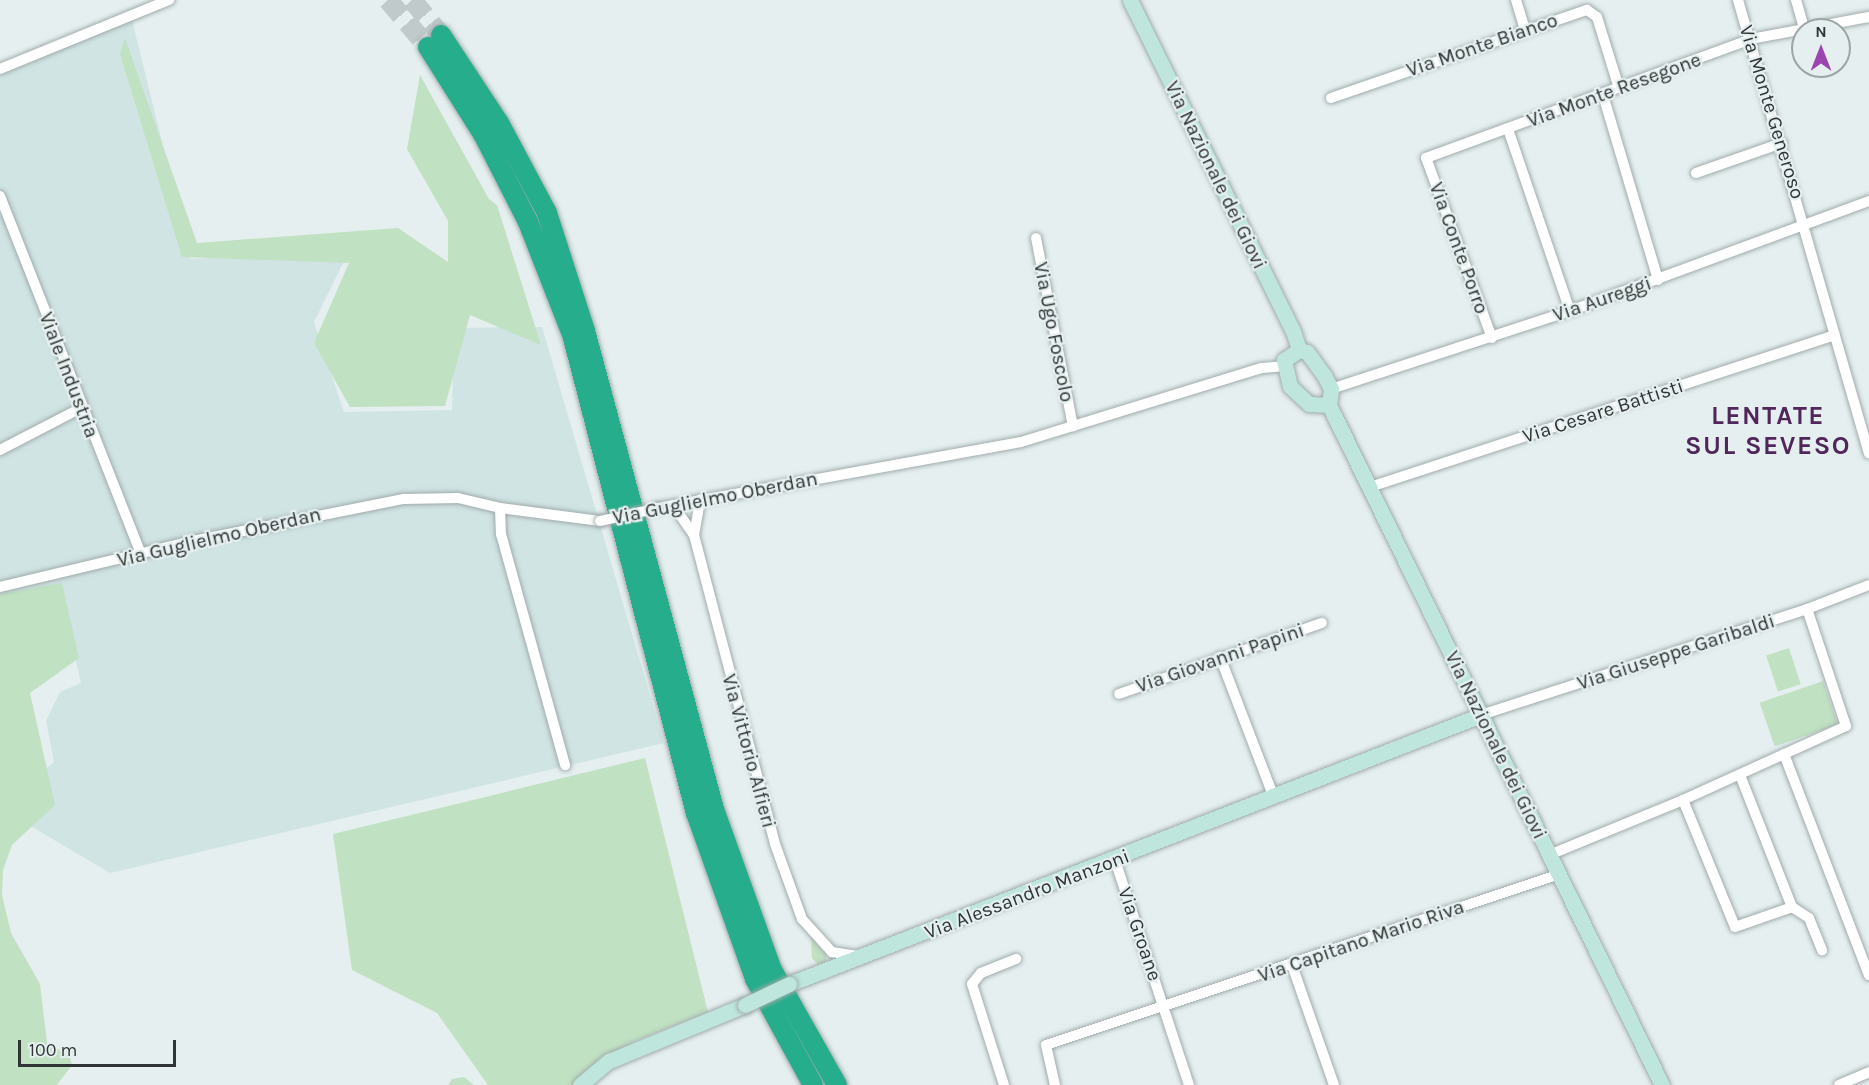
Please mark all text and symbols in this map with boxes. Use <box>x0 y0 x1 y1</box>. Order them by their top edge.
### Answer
street label: Via Monte Bianco <box>1403 8 1561 82</box>
north arrow <box>1791 18 1851 78</box>
street label: Via Monte Generoso <box>1734 22 1810 202</box>
text: N <box>1815 22 1827 41</box>
street label: Via Monte Resegone <box>1524 47 1704 133</box>
street label: Via Nazionale dei Giovi <box>1160 77 1272 273</box>
street label: Via Conte Porro <box>1424 179 1494 317</box>
street label: Via Ugo Foscolo <box>1029 260 1079 404</box>
street label: Via Aureggi <box>1550 271 1654 327</box>
street label: Viale Industria <box>34 309 104 441</box>
street label: Via Cesare Battisti <box>1520 374 1686 448</box>
district label: LENTATE SUL SEVESO <box>1685 400 1851 461</box>
street label: Via Guglielmo Oberdan <box>610 466 820 530</box>
street label: Via Guglielmo Oberdan <box>115 502 323 572</box>
street label: Via Giuseppe Garibaldi <box>1574 609 1778 695</box>
street label: Via Giovanni Papini <box>1133 618 1307 698</box>
street label: Via Nazionale dei Giovi <box>1440 647 1552 843</box>
street label: Via Vittorio Alfieri <box>717 671 781 831</box>
street label: Via Alessandro Manzoni <box>921 844 1133 944</box>
street label: Via Groane <box>1113 884 1167 984</box>
street label: Via Capitano Mario Riva <box>1255 894 1467 988</box>
scale bar <box>21 1028 178 1066</box>
text: 100 m <box>29 1039 77 1061</box>

